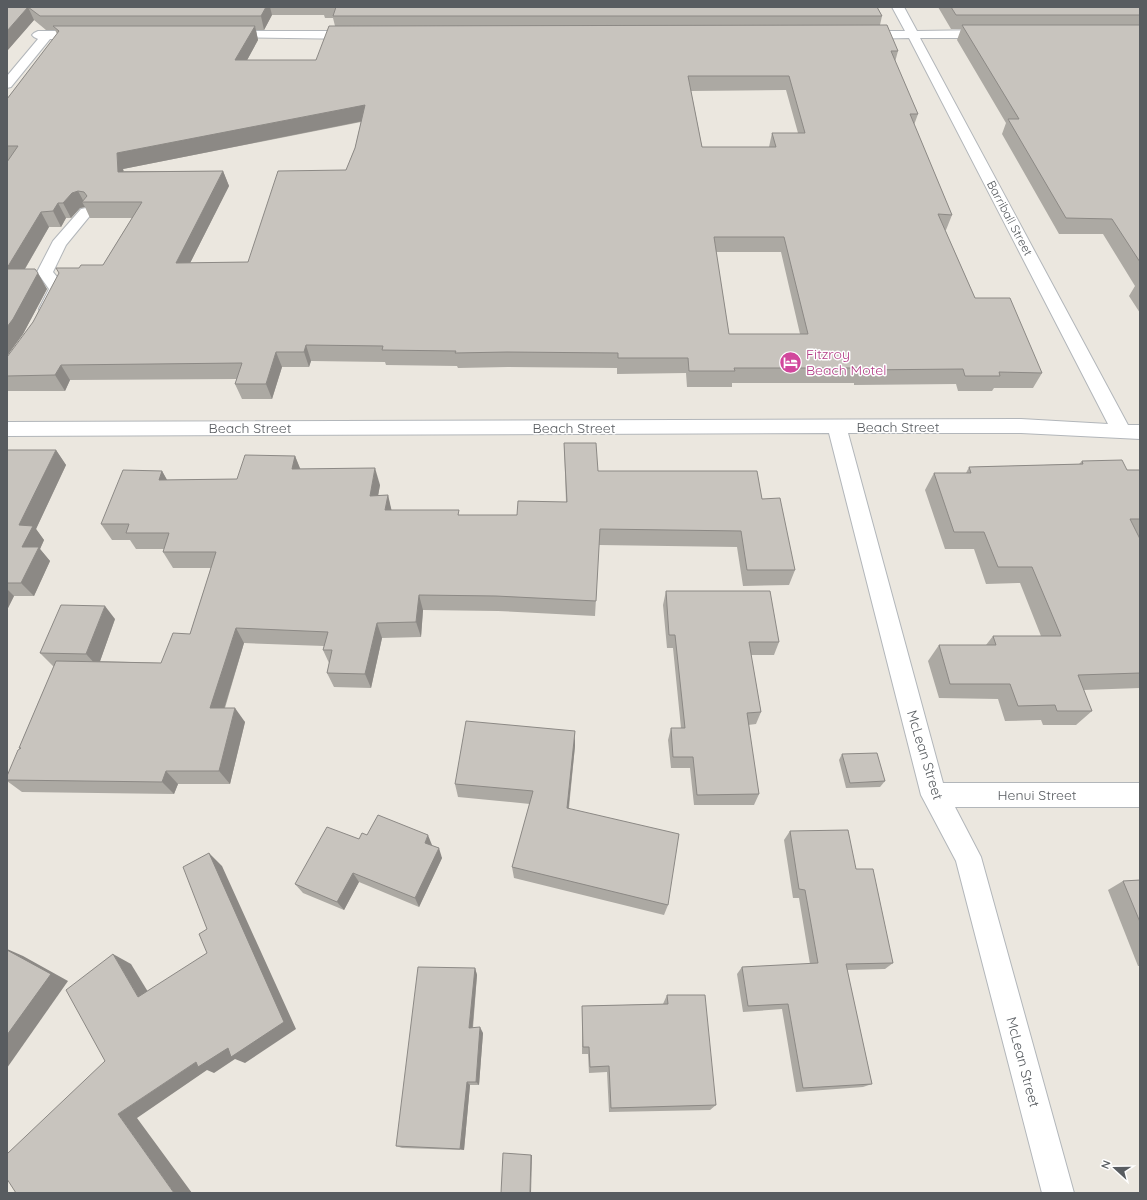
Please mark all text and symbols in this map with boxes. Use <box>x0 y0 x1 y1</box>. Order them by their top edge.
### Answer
street label: Barriball Street <box>984 178 1036 258</box>
place label: Fitzroy Beach Motel <box>806 345 886 379</box>
hotel icon: Fitzroy Beach Motel <box>778 349 804 375</box>
street label: Beach Street <box>857 418 940 436</box>
street label: Beach Street <box>209 419 292 437</box>
street label: Beach Street <box>533 419 616 437</box>
street label: McLean Street <box>903 708 947 802</box>
street label: Henui Street <box>997 786 1077 804</box>
street label: McLean Street <box>1002 1015 1044 1109</box>
north arrow <box>1095 1148 1135 1188</box>
text: N <box>1098 1158 1114 1171</box>

